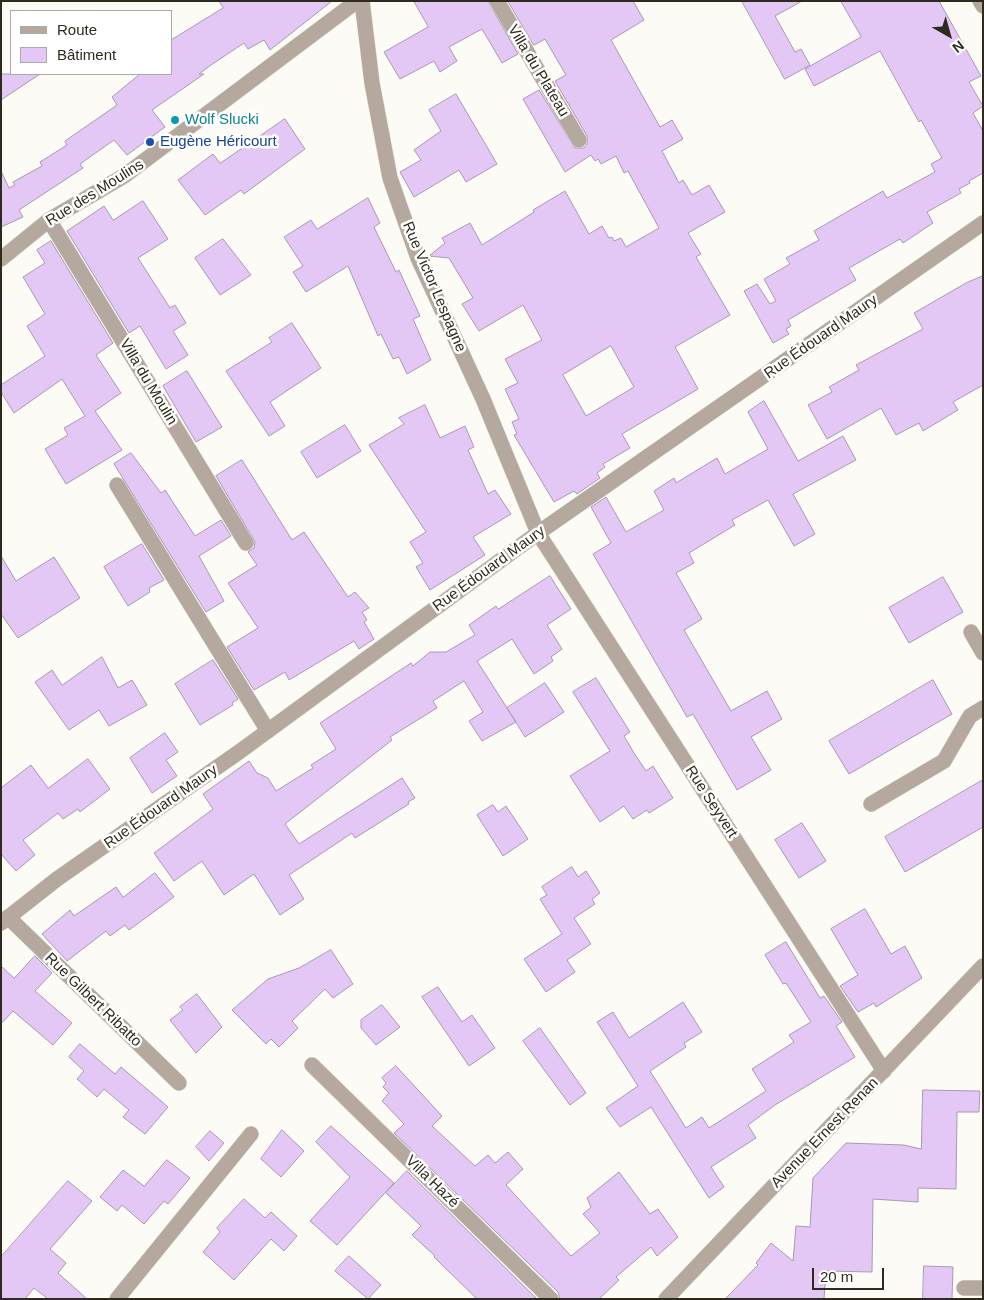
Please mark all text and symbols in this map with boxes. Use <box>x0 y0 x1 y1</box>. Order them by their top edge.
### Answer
legend <box>10 10 172 75</box>
north arrow <box>924 10 974 60</box>
text: Route <box>57 21 97 38</box>
street label: Villa du Plateau <box>504 22 572 120</box>
text: N <box>949 37 967 56</box>
text: Bâtiment <box>57 46 116 63</box>
place label: Wolf Slucki <box>185 111 259 129</box>
marker: Wolf Slucki <box>169 114 181 126</box>
place label: Eugène Héricourt <box>160 133 277 151</box>
marker: Eugène Héricourt <box>144 136 156 148</box>
street label: Rue des Moulins <box>43 156 147 230</box>
street label: Rue Victor Lespagne <box>398 219 470 355</box>
street label: Rue Édouard Maury <box>761 291 881 383</box>
street label: Villa du Moulin <box>115 336 181 428</box>
street label: Rue Édouard Maury <box>429 522 549 616</box>
street label: Rue Édouard Maury <box>101 761 221 853</box>
street label: Rue Seyvert <box>681 762 741 842</box>
street label: Rue Gilbert Ribatto <box>41 949 145 1051</box>
street label: Avenue Ernest Renan <box>768 1074 882 1192</box>
street label: Villa Hazé <box>402 1152 462 1212</box>
scale bar <box>814 1258 886 1290</box>
text: 20 m <box>820 1268 853 1285</box>

